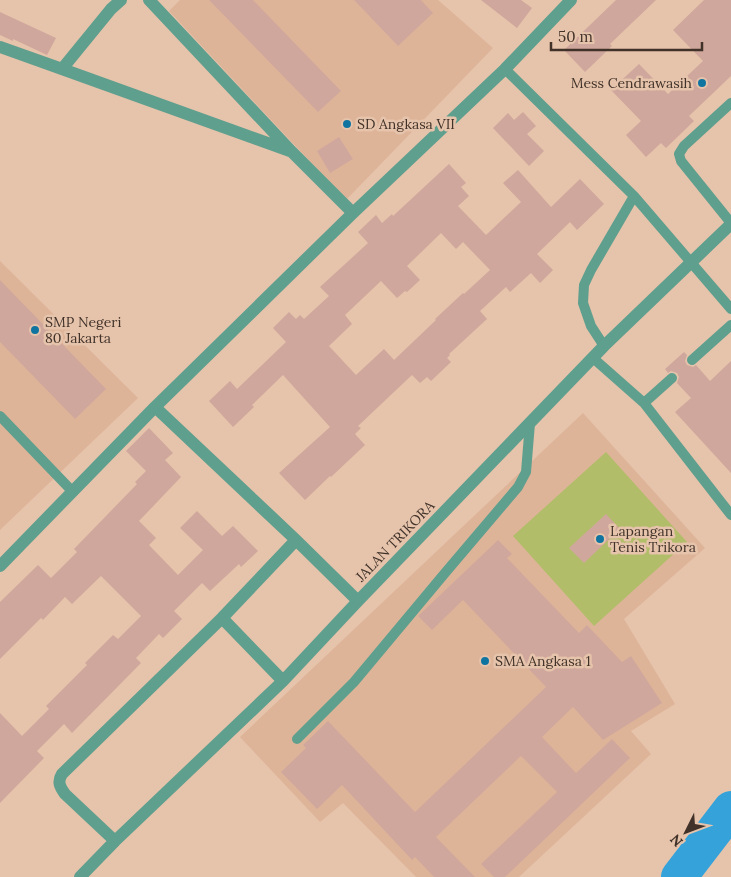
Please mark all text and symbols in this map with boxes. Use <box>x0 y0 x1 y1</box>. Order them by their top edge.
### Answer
scale bar <box>551 20 702 52</box>
text: 50 m <box>558 27 593 46</box>
place label: Mess Cendrawasih <box>571 74 692 92</box>
marker: Mess Cendrawasih <box>696 77 708 89</box>
place label: SD Angkasa VII <box>357 115 455 133</box>
marker: SD Angkasa VII <box>341 118 353 130</box>
place label: SMP Negeri 80 Jakarta <box>45 313 121 347</box>
marker: SMP Negeri 80 Jakarta <box>29 324 41 336</box>
street label: JALAN TRIKORA <box>351 496 438 586</box>
place label: Lapangan Tenis Trikora <box>610 522 696 556</box>
marker: Lapangan Tenis Trikora <box>594 533 606 545</box>
place label: SMA Angkasa 1 <box>495 652 591 670</box>
marker: SMA Angkasa 1 <box>479 655 491 667</box>
north arrow <box>661 807 711 857</box>
text: N <box>666 831 687 851</box>

